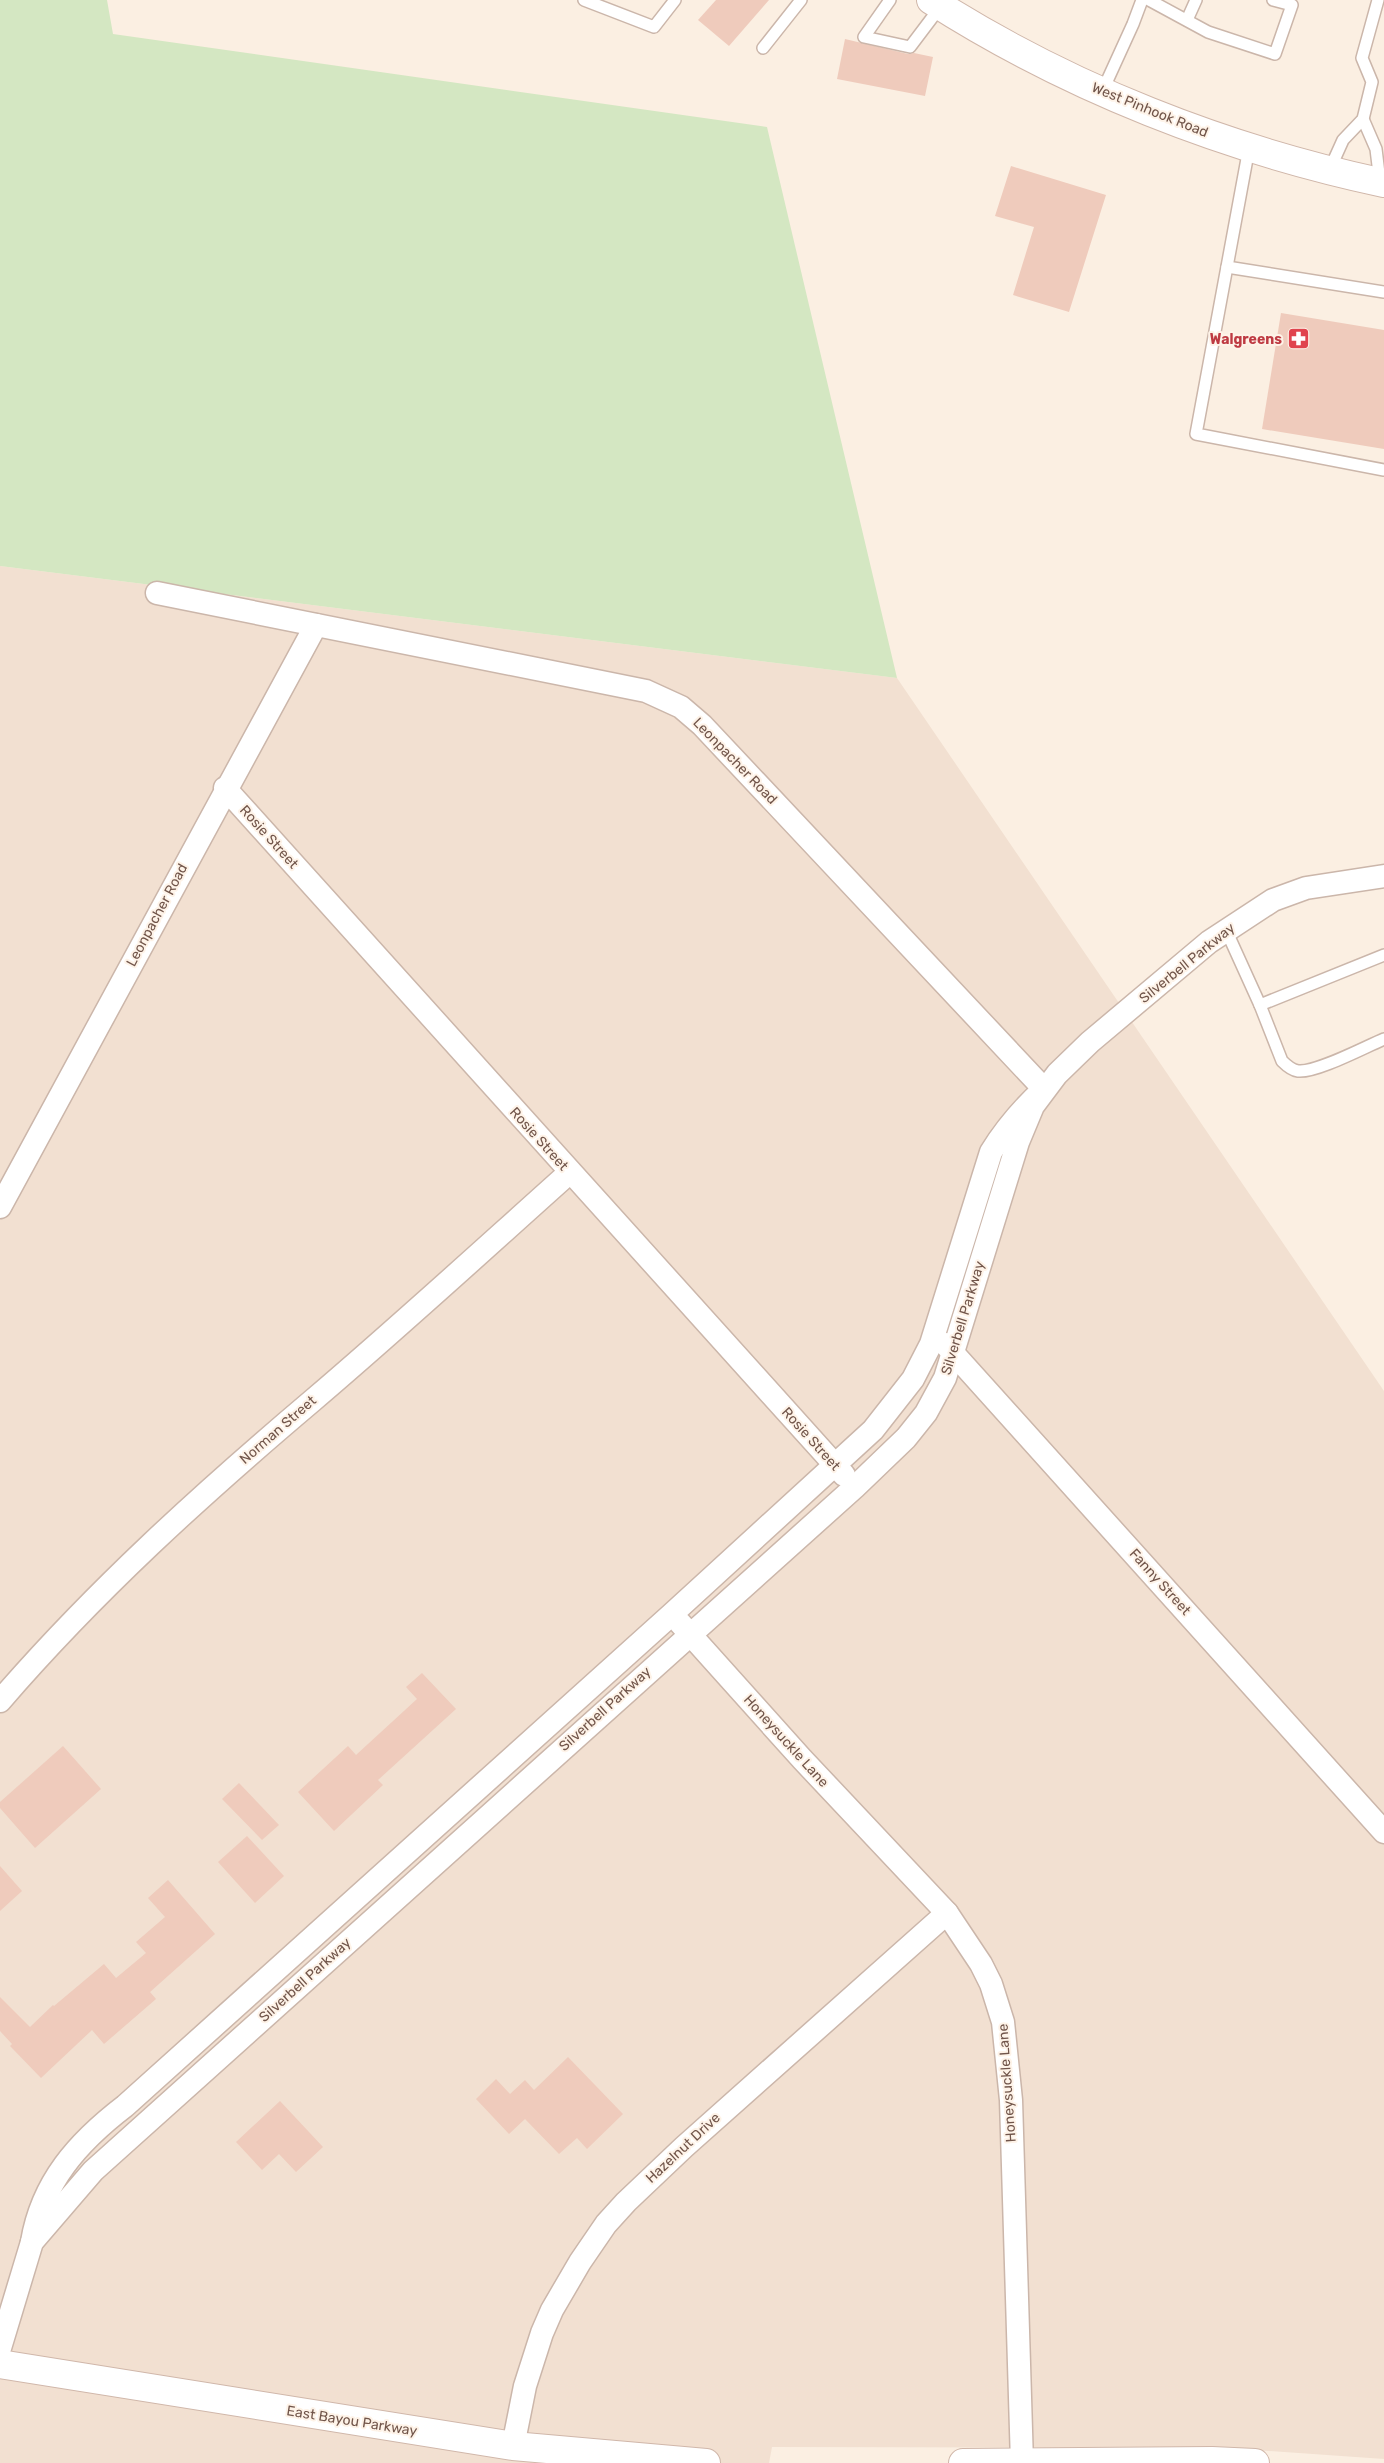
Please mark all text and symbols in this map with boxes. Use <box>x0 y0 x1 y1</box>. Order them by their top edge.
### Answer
street label: West Pinhook Road <box>1089 79 1211 141</box>
pharmacy icon: Walgreens <box>1286 327 1310 351</box>
place label: Walgreens <box>1210 331 1282 348</box>
street label: Leonpacher Road <box>689 714 781 808</box>
street label: Rosie Street <box>236 802 302 873</box>
street label: Leonpacher Road <box>123 861 191 969</box>
street label: Silverbell Parkway <box>1136 919 1238 1007</box>
street label: Rosie Street <box>506 1104 572 1175</box>
street label: Silverbell Parkway <box>938 1259 988 1377</box>
street label: Norman Street <box>236 1392 320 1468</box>
street label: Rosie Street <box>778 1404 844 1475</box>
street label: Fanny Street <box>1126 1545 1195 1619</box>
street label: Silverbell Parkway <box>555 1663 655 1755</box>
street label: Honeysuckle Lane <box>740 1691 832 1791</box>
street label: Silverbell Parkway <box>255 1934 355 2026</box>
street label: Honeysuckle Lane <box>994 2023 1020 2143</box>
street label: Hazelnut Drive <box>642 2109 724 2187</box>
street label: East Bayou Parkway <box>285 2402 419 2440</box>

